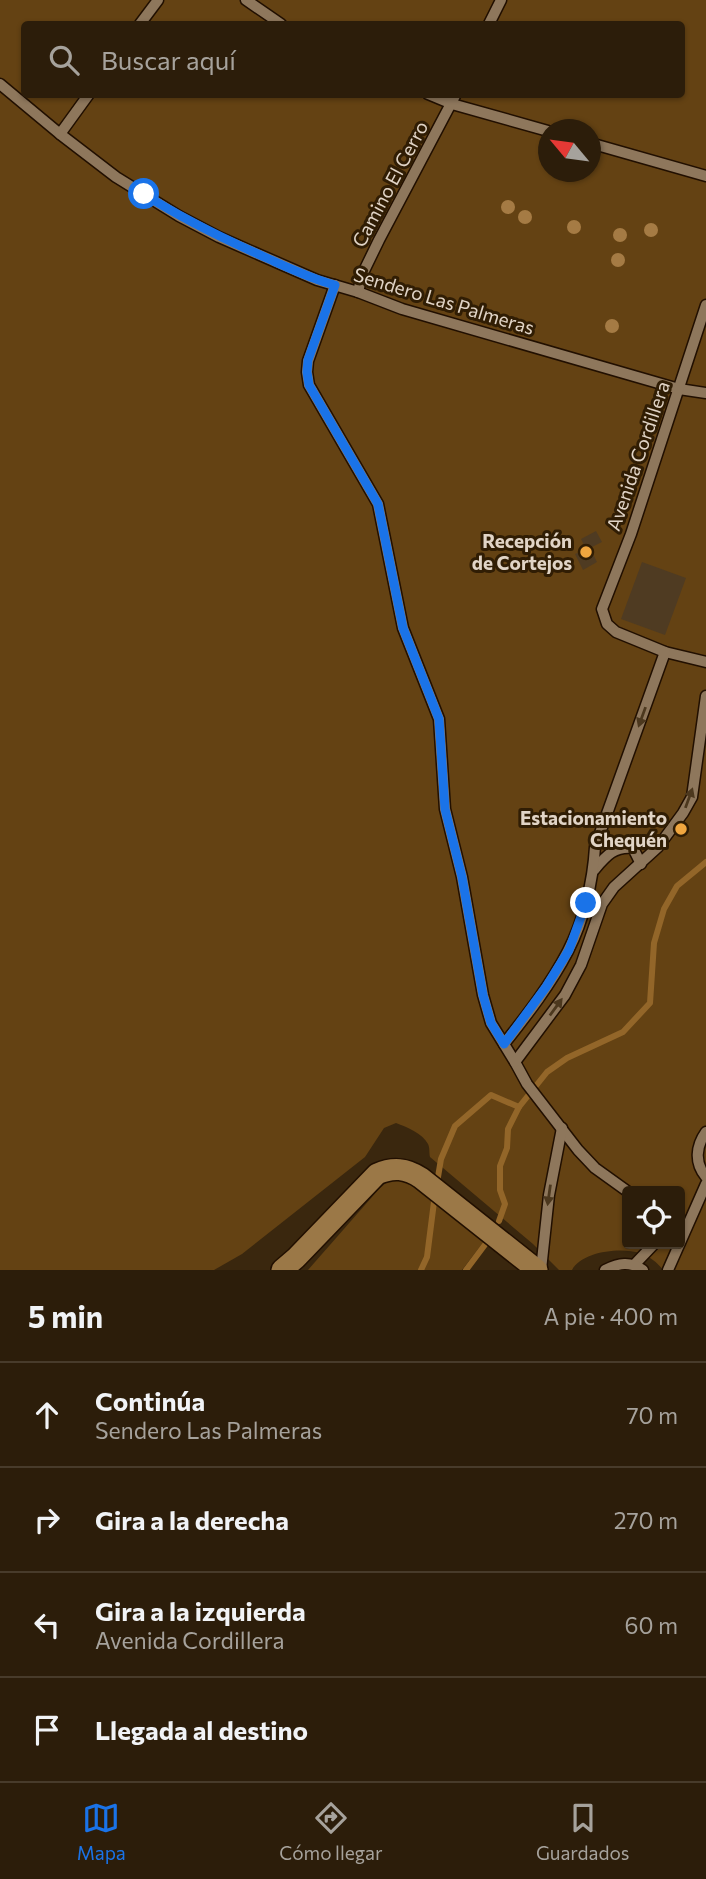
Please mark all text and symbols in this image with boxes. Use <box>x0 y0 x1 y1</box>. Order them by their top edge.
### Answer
search box <box>21 21 685 98</box>
icon: search <box>45 41 83 79</box>
text: Buscar aquí <box>101 44 236 75</box>
street label: Camino El Cerro <box>347 117 432 251</box>
north arrow <box>538 119 601 182</box>
route start <box>128 178 159 209</box>
street label: Sendero Las Palmeras <box>351 262 537 339</box>
street label: Avenida Cordillera <box>601 378 674 534</box>
place label: Recepción de Cortejos <box>472 529 572 574</box>
marker: Recepción de Cortejos <box>578 544 594 560</box>
one-way arrow <box>636 706 647 727</box>
one-way arrow <box>684 788 695 809</box>
place label: Estacionamiento Chequén <box>520 806 667 851</box>
marker: Estacionamiento Chequén <box>673 821 689 837</box>
route end <box>570 887 601 918</box>
one-way arrow <box>549 998 563 1016</box>
one-way arrow <box>544 1184 555 1206</box>
map controls <box>622 1186 685 1249</box>
button: locate <box>622 1186 685 1249</box>
text: 5 min <box>28 1297 103 1334</box>
text: A pie · 400 m <box>544 1302 678 1330</box>
text: Continúa <box>95 1385 205 1416</box>
icon: ahead <box>28 1396 66 1434</box>
text: 70 m <box>626 1401 678 1429</box>
text: Sendero Las Palmeras <box>95 1416 322 1444</box>
icon: right <box>28 1501 66 1539</box>
text: Gira a la derecha <box>95 1504 289 1535</box>
text: 270 m <box>614 1506 678 1534</box>
text: Gira a la izquierda <box>95 1595 306 1626</box>
icon: left <box>28 1606 66 1644</box>
text: 60 m <box>625 1611 678 1639</box>
text: Avenida Cordillera <box>95 1626 285 1654</box>
icon: arrive <box>28 1711 66 1749</box>
text: Llegada al destino <box>95 1714 308 1745</box>
tab: Mapa <box>77 1799 126 1864</box>
tab: Cómo llegar <box>279 1799 383 1864</box>
tab: Guardados <box>536 1799 629 1864</box>

